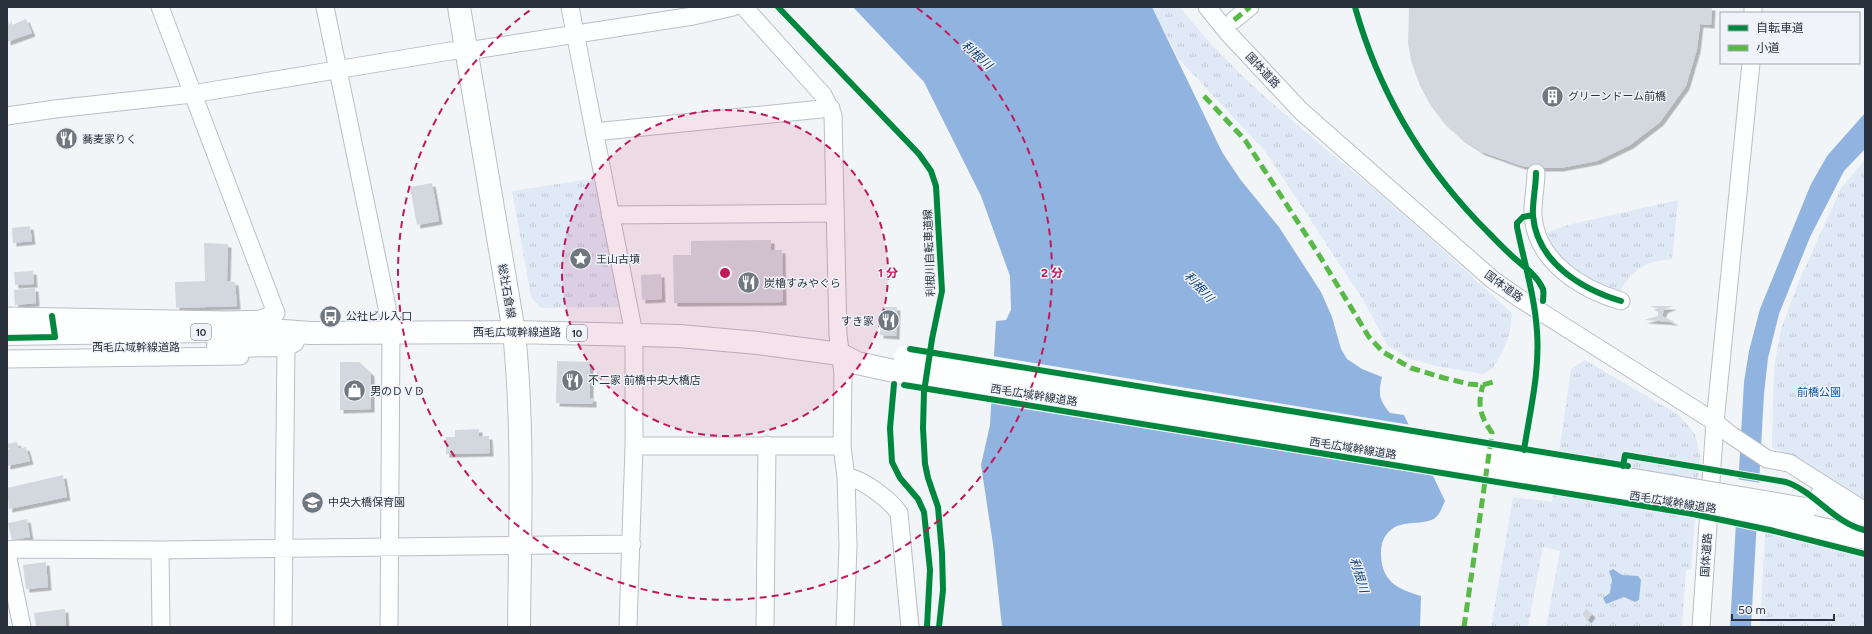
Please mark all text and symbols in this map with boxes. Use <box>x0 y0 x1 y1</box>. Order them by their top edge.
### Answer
legend <box>1720 12 1860 64</box>
text: 自転車道 <box>1756 21 1804 35</box>
water label: 利根川 <box>959 38 997 74</box>
text: 小道 <box>1756 41 1780 55</box>
street label: 国体道路 <box>1243 50 1282 91</box>
building icon: グリーンドーム前橋 <box>1539 83 1565 109</box>
place label: グリーンドーム前橋 <box>1568 90 1666 103</box>
restaurant icon: 蕎麦家りく <box>54 126 80 152</box>
place label: 蕎麦家りく <box>82 133 137 146</box>
street label: 利根川自転車道線 <box>921 209 938 297</box>
place icon: 王山古墳 <box>568 246 594 272</box>
place label: 王山古墳 <box>596 253 640 266</box>
street label: 総社石倉線 <box>495 263 518 319</box>
centre of rings <box>718 266 732 280</box>
text: 1 分 <box>878 266 898 280</box>
text: 2 分 <box>1041 266 1063 280</box>
street label: 国体道路 <box>1482 268 1525 305</box>
water label: 利根川 <box>1182 269 1218 306</box>
restaurant icon: 炭櫓すみやぐら <box>736 270 762 296</box>
place label: 炭櫓すみやぐら <box>764 277 841 290</box>
bus stop icon: 公社ビル入口 <box>318 303 344 329</box>
restaurant icon: すき家 <box>876 308 902 334</box>
place label: 公社ビル入口 <box>346 310 412 323</box>
place label: すき家 <box>841 315 874 328</box>
road number: 10 <box>191 324 211 340</box>
road number: 10 <box>567 325 587 341</box>
street label: 西毛広域幹線道路 <box>473 326 561 339</box>
street label: 西毛広域幹線道路 <box>92 341 180 354</box>
restaurant icon: 不二家 前橋中央大橋店 <box>560 367 586 393</box>
place label: 不二家 前橋中央大橋店 <box>588 374 701 387</box>
shop icon: 男のＤＶＤ <box>342 378 368 404</box>
street label: 西毛広域幹線道路 <box>989 382 1078 409</box>
place label: 男のＤＶＤ <box>370 385 425 398</box>
park label: 前橋公園 <box>1797 386 1841 399</box>
street label: 西毛広域幹線道路 <box>1308 435 1397 462</box>
school or university icon: 中央大橋保育園 <box>299 489 325 515</box>
street label: 西毛広域幹線道路 <box>1628 489 1717 516</box>
place label: 中央大橋保育園 <box>328 496 405 509</box>
street label: 国体道路 <box>1698 533 1715 577</box>
water label: 利根川 <box>1347 556 1372 596</box>
scale bar <box>1732 596 1834 622</box>
text: 50 m <box>1738 603 1766 617</box>

